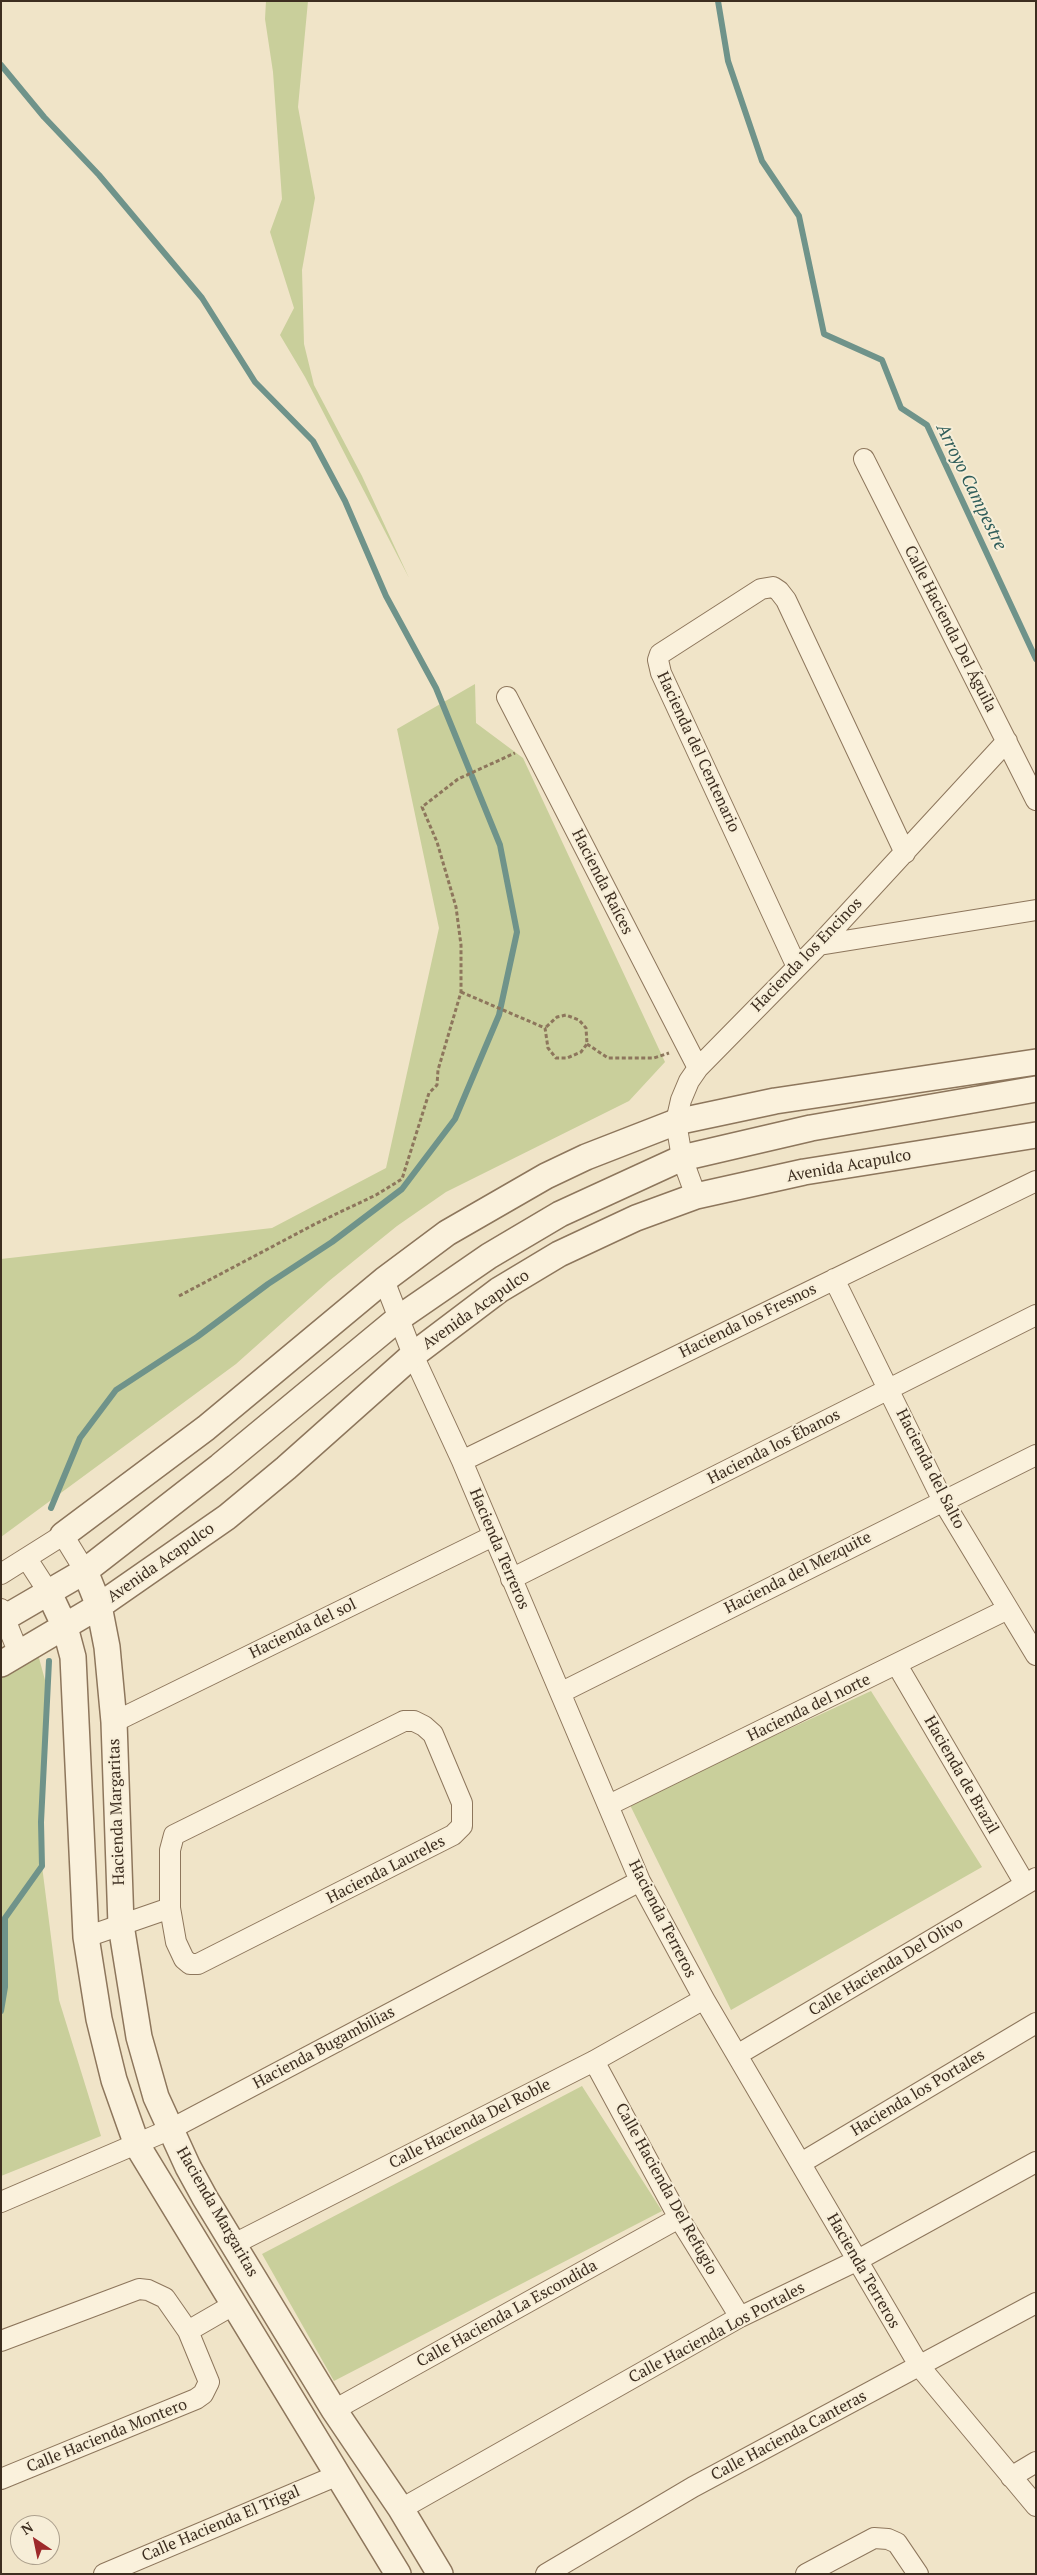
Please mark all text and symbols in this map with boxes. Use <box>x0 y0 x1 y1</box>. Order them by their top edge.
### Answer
water label: Arroyo Campestre <box>931 420 1011 554</box>
street label: Calle Hacienda Del Águila <box>900 543 1000 715</box>
street label: Hacienda del Centenario <box>652 669 744 835</box>
street label: Hacienda Raíces <box>567 826 637 938</box>
street label: Hacienda los Encinos <box>748 894 866 1016</box>
street label: Avenida Acapulco <box>785 1146 913 1186</box>
street label: Avenida Acapulco <box>419 1266 533 1354</box>
street label: Hacienda los Fresnos <box>676 1279 820 1363</box>
street label: Hacienda los Ébanos <box>704 1405 844 1489</box>
street label: Hacienda del Salto <box>891 1406 969 1532</box>
street label: Hacienda Terreros <box>465 1486 533 1612</box>
street label: Avenida Acapulco <box>104 1519 218 1607</box>
street label: Hacienda del Mezquite <box>721 1528 875 1618</box>
street label: Hacienda del sol <box>246 1595 360 1663</box>
street label: Hacienda del norte <box>744 1670 874 1746</box>
street label: Hacienda de Brazil <box>920 1713 1002 1837</box>
street label: Hacienda Margaritas <box>105 1738 129 1886</box>
street label: Hacienda Laureles <box>324 1832 448 1908</box>
street label: Hacienda Terreros <box>624 1857 700 1981</box>
street label: Calle Hacienda Del Olivo <box>805 1913 967 2021</box>
street label: Hacienda Bugambilias <box>250 2002 398 2094</box>
street label: Hacienda los Portales <box>848 2045 988 2141</box>
street label: Calle Hacienda Del Roble <box>386 2075 554 2173</box>
street label: Calle Hacienda Del Refugio <box>611 2100 721 2278</box>
street label: Hacienda Margaritas <box>172 2144 262 2280</box>
street label: Hacienda Terreros <box>822 2210 904 2332</box>
street label: Calle Hacienda La Escondida <box>413 2256 601 2372</box>
street label: Calle Hacienda Los Portales <box>626 2278 808 2388</box>
street label: Calle Hacienda Canteras <box>708 2387 870 2485</box>
street label: Calle Hacienda Montero <box>24 2395 190 2477</box>
street label: Calle Hacienda El Trigal <box>139 2482 303 2566</box>
north arrow <box>10 2515 60 2565</box>
text: N <box>17 2517 37 2539</box>

